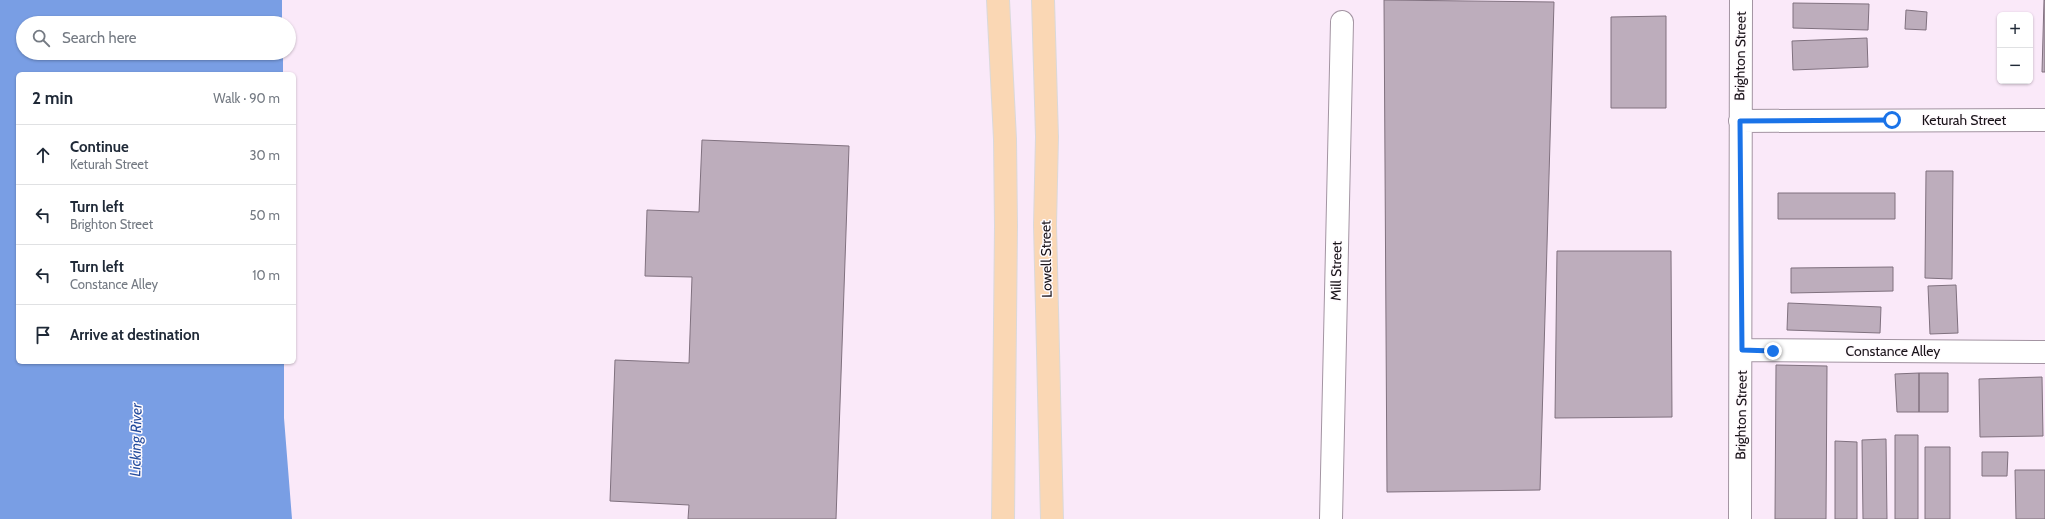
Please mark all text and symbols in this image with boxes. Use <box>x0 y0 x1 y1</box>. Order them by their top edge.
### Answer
street label: Brighton Street <box>1730 11 1750 101</box>
map controls <box>1997 12 2033 84</box>
button: + <box>1997 12 2033 48</box>
search box <box>16 16 296 60</box>
icon: search <box>30 27 52 49</box>
text: Search here <box>62 29 137 47</box>
button: − <box>1997 48 2033 84</box>
text: 2 min <box>32 88 73 108</box>
text: Walk · 90 m <box>213 90 280 106</box>
route start <box>1883 111 1901 129</box>
street label: Keturah Street <box>1922 111 2006 129</box>
text: Continue <box>70 138 129 156</box>
icon: ahead <box>32 144 54 166</box>
text: 30 m <box>250 147 280 163</box>
text: Keturah Street <box>70 156 148 172</box>
text: Turn left <box>70 198 124 216</box>
icon: left <box>32 204 54 226</box>
text: 50 m <box>250 207 280 223</box>
text: Brighton Street <box>70 216 153 232</box>
street label: Lowell Street <box>1036 220 1056 298</box>
street label: Mill Street <box>1326 241 1346 301</box>
text: Turn left <box>70 258 124 276</box>
icon: left <box>32 264 54 286</box>
text: 10 m <box>252 267 280 283</box>
text: Constance Alley <box>70 276 158 292</box>
icon: arrive <box>32 324 54 346</box>
text: Arrive at destination <box>70 326 200 344</box>
route end <box>1764 342 1782 360</box>
street label: Constance Alley <box>1846 342 1940 360</box>
street label: Brighton Street <box>1731 370 1751 460</box>
water label: Licking River <box>126 402 146 477</box>

